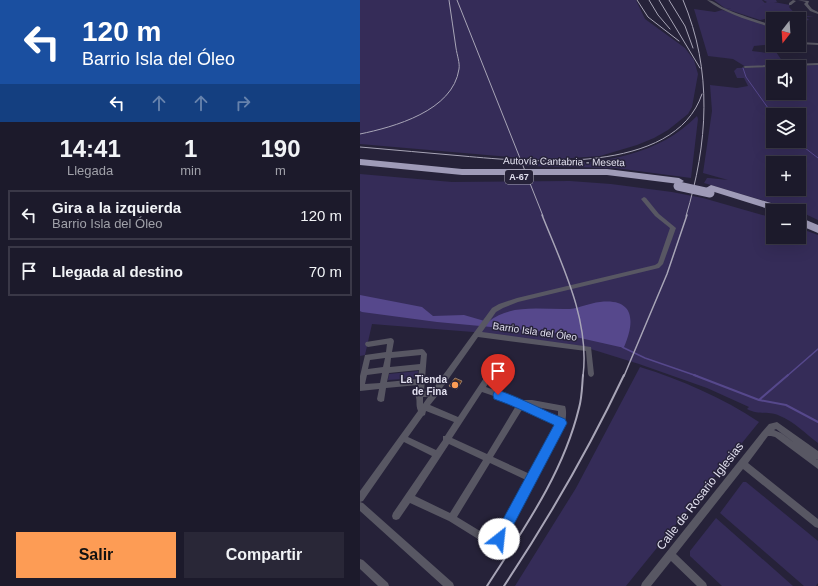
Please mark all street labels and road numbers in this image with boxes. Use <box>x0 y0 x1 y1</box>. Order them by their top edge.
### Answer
street label: Autovía Cantabria - Meseta <box>503 155 625 168</box>
road number: A-67 <box>505 170 533 184</box>
street label: Barrio Isla del Óleo <box>492 319 578 343</box>
street label: Calle de Rosario Iglesias <box>654 439 746 553</box>

